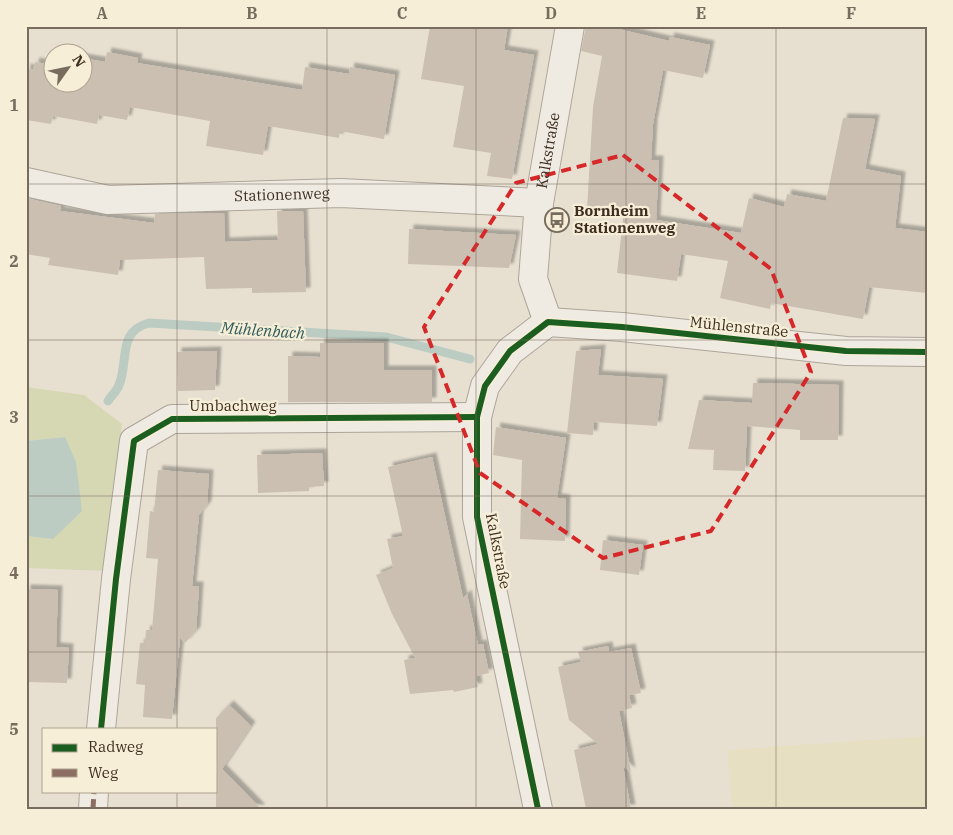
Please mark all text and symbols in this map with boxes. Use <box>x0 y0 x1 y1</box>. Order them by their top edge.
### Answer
text: A <box>96 3 108 23</box>
text: B <box>246 3 258 23</box>
text: C <box>397 3 407 23</box>
text: D <box>545 3 557 23</box>
text: E <box>696 3 706 23</box>
text: F <box>846 3 856 23</box>
north arrow <box>42 42 92 92</box>
text: N <box>68 51 89 70</box>
text: 1 <box>9 95 19 115</box>
street label: Kalkstraße <box>532 111 564 190</box>
street label: Stationenweg <box>234 183 330 205</box>
place label: Bornheim Stationenweg <box>574 201 675 237</box>
bus stop icon: Bornheim Stationenweg <box>544 207 570 233</box>
text: 2 <box>9 251 19 271</box>
street label: Mühlenstraße <box>689 312 789 341</box>
water label: Mühlenbach <box>219 317 306 343</box>
street label: Umbachweg <box>189 396 277 415</box>
text: 3 <box>9 407 19 427</box>
street label: Kalkstraße <box>482 511 515 590</box>
text: 4 <box>9 563 19 583</box>
text: 5 <box>9 719 19 739</box>
legend <box>42 728 218 792</box>
text: Radweg <box>88 737 143 756</box>
text: Weg <box>88 763 118 782</box>

